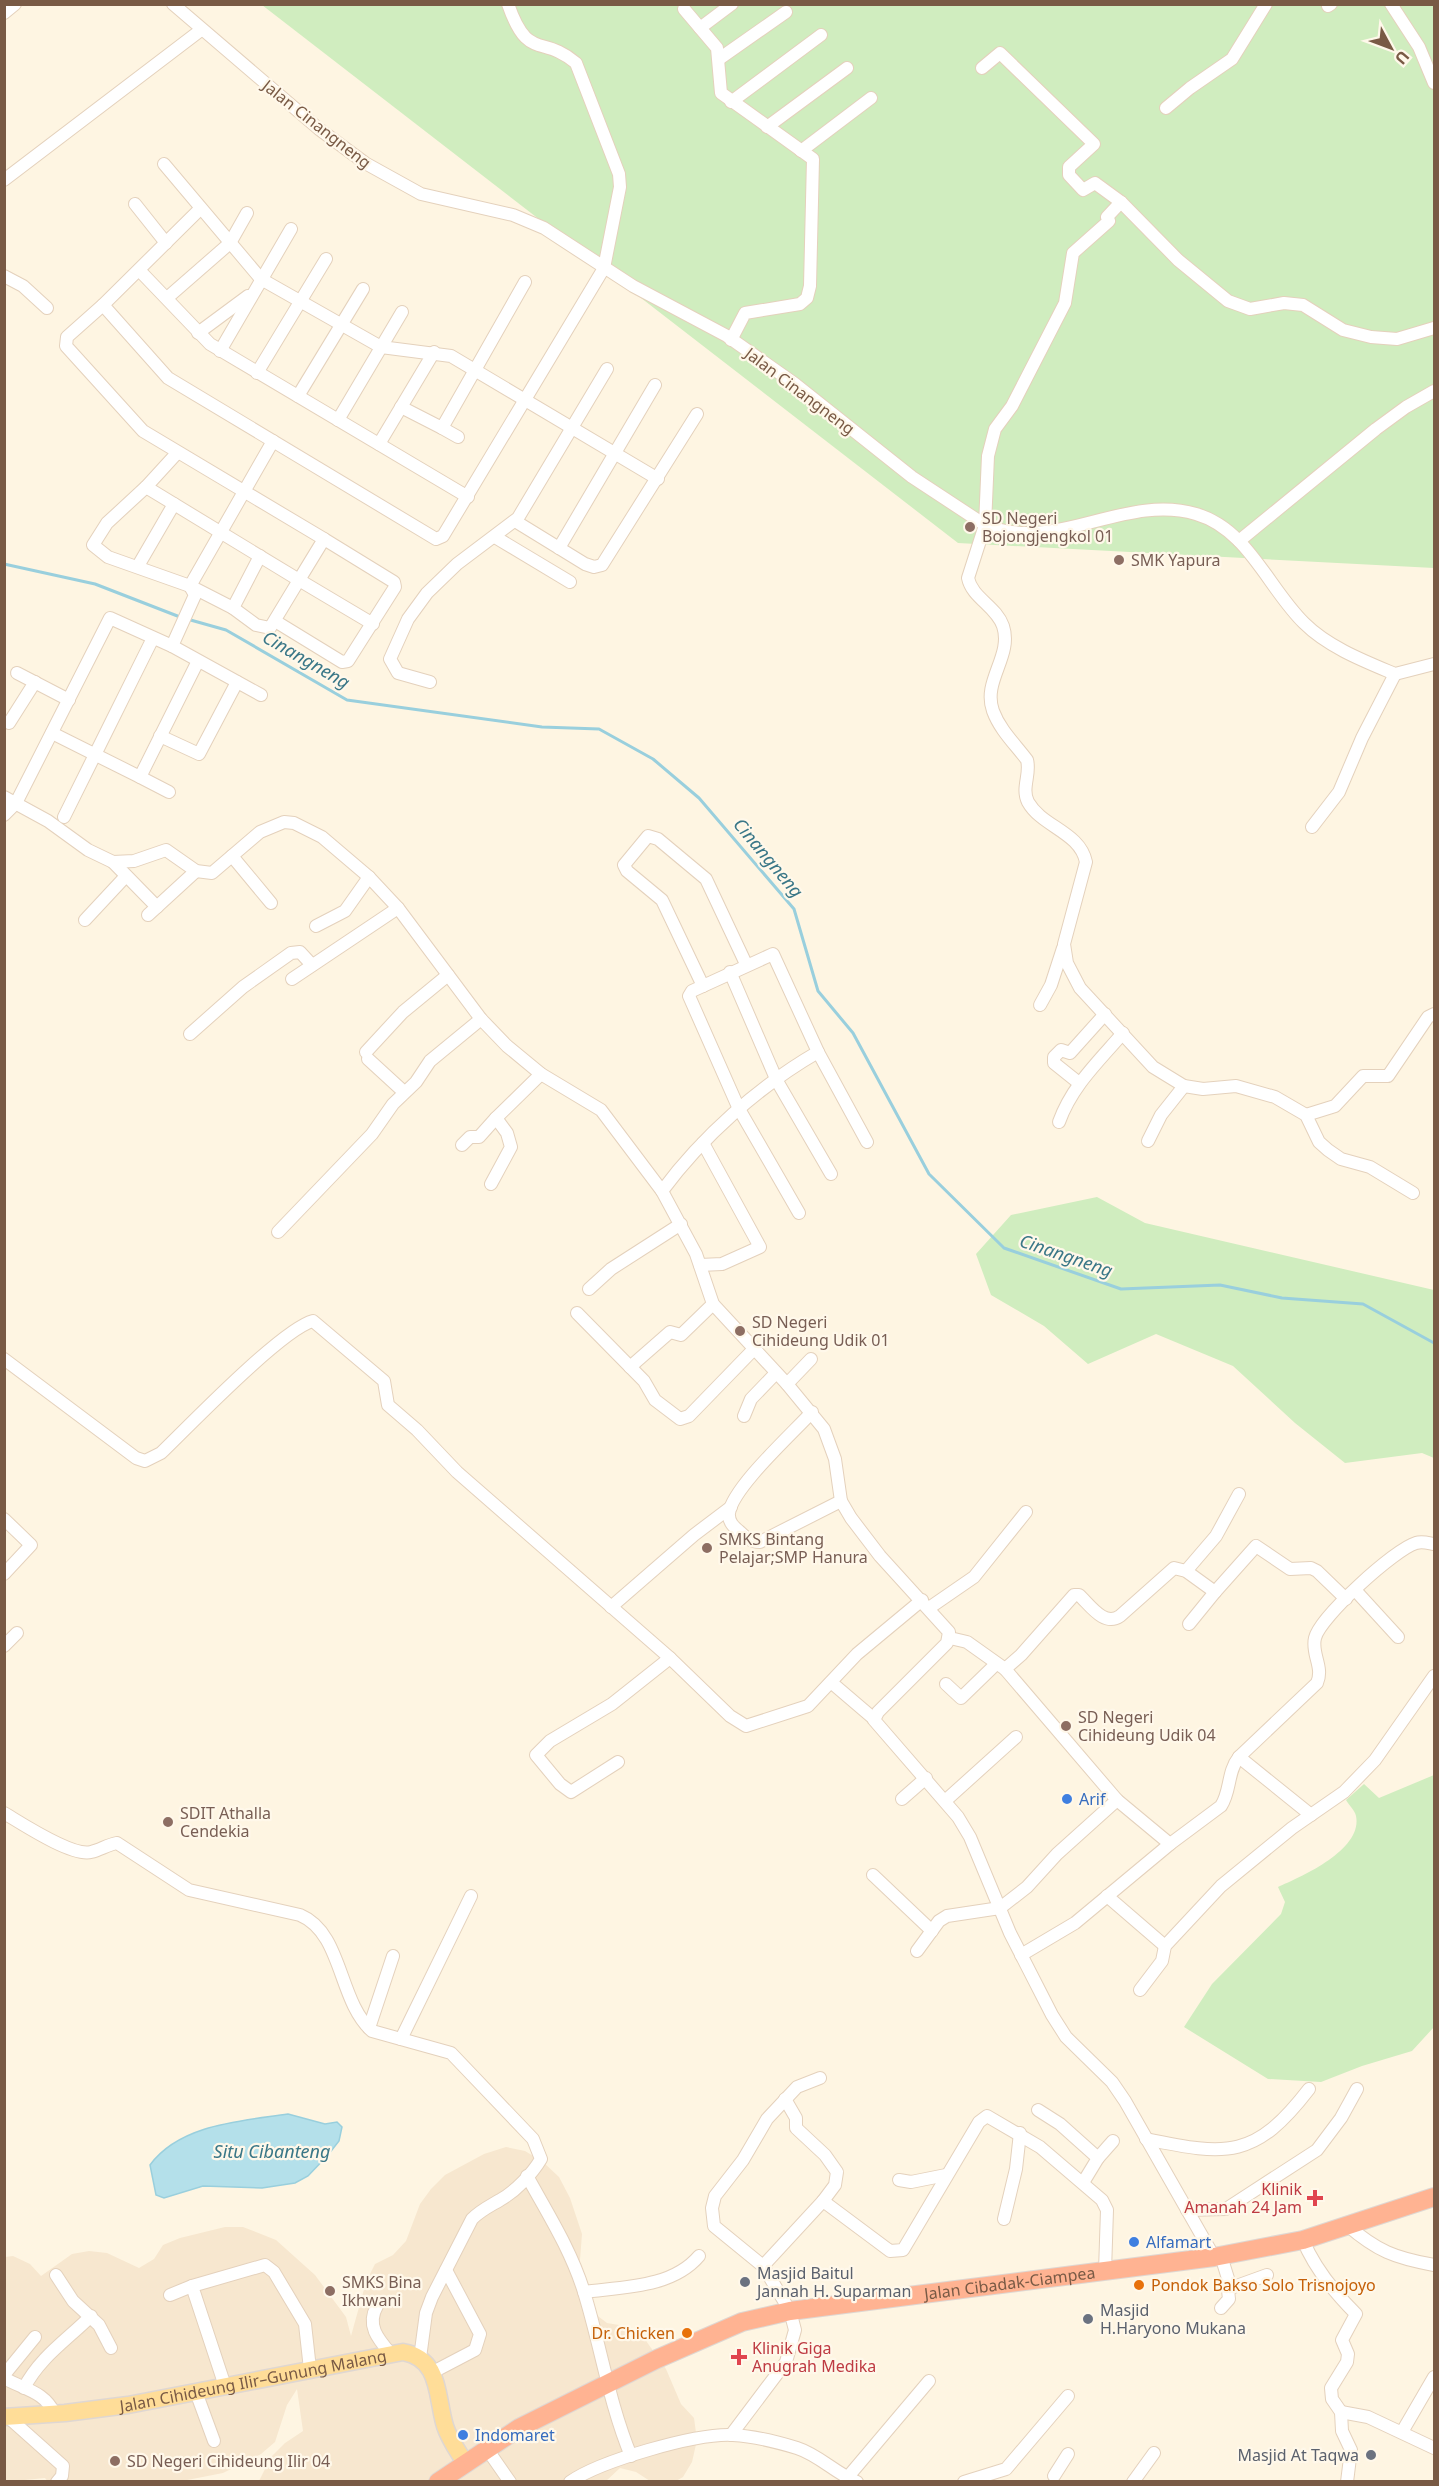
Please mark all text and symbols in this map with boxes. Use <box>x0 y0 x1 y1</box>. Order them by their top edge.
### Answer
north arrow <box>1361 18 1421 78</box>
text: U <box>1390 46 1415 70</box>
street label: Jalan Cinangneng <box>257 73 376 173</box>
street label: Jalan Cinangneng <box>739 341 859 439</box>
place label: SD Negeri Bojongjengkol 01 <box>982 507 1113 547</box>
marker: SD Negeri Bojongjengkol 01 <box>963 520 977 534</box>
place label: SMK Yapura <box>1131 549 1221 571</box>
marker: SMK Yapura <box>1112 553 1126 567</box>
water label: Cinangneng <box>259 625 354 694</box>
water label: Cinangneng <box>728 813 809 902</box>
water label: Cinangneng <box>1017 1228 1116 1282</box>
place label: SD Negeri Cihideung Udik 01 <box>752 1311 890 1351</box>
marker: SD Negeri Cihideung Udik 01 <box>733 1324 747 1338</box>
place label: SMKS Bintang Pelajar;SMP Hanura <box>719 1528 868 1568</box>
marker: SMKS Bintang Pelajar;SMP Hanura <box>700 1541 714 1555</box>
place label: SD Negeri Cihideung Udik 04 <box>1078 1706 1216 1746</box>
marker: SD Negeri Cihideung Udik 04 <box>1059 1719 1073 1733</box>
place label: Arif <box>1079 1788 1107 1810</box>
marker: Arif <box>1060 1792 1074 1806</box>
place label: SDIT Athalla Cendekia <box>180 1802 271 1842</box>
marker: SDIT Athalla Cendekia <box>161 1815 175 1829</box>
water label: Situ Cibanteng <box>214 2139 330 2163</box>
place label: Klinik Amanah 24 Jam <box>1184 2178 1302 2218</box>
marker: Klinik Amanah 24 Jam <box>1306 2189 1324 2207</box>
place label: Alfamart <box>1146 2231 1211 2253</box>
marker: Alfamart <box>1127 2235 1141 2249</box>
street label: Jalan Cibadak-Ciampea <box>921 2261 1096 2305</box>
place label: Masjid Baitul Jannah H. Suparman <box>755 2262 911 2302</box>
place label: SMKS Bina Ikhwani <box>342 2271 422 2311</box>
place label: Pondok Bakso Solo Trisnojoyo <box>1151 2274 1376 2296</box>
marker: Masjid Baitul Jannah H. Suparman <box>738 2275 752 2289</box>
marker: Pondok Bakso Solo Trisnojoyo <box>1132 2278 1146 2292</box>
marker: SMKS Bina Ikhwani <box>323 2284 337 2298</box>
place label: Masjid H.Haryono Mukana <box>1100 2299 1246 2339</box>
marker: Masjid H.Haryono Mukana <box>1081 2312 1095 2326</box>
place label: Dr. Chicken <box>592 2322 675 2344</box>
marker: Dr. Chicken <box>680 2326 694 2340</box>
place label: Klinik Giga Anugrah Medika <box>752 2337 876 2377</box>
street label: Jalan Cihideung Ilir–Gunung Malang <box>116 2344 388 2417</box>
marker: Klinik Giga Anugrah Medika <box>730 2348 748 2366</box>
place label: Indomaret <box>475 2424 555 2446</box>
marker: Indomaret <box>456 2428 470 2442</box>
place label: Masjid At Taqwa <box>1237 2444 1359 2466</box>
marker: Masjid At Taqwa <box>1364 2448 1378 2462</box>
place label: SD Negeri Cihideung Ilir 04 <box>127 2450 330 2472</box>
marker: SD Negeri Cihideung Ilir 04 <box>108 2454 122 2468</box>

